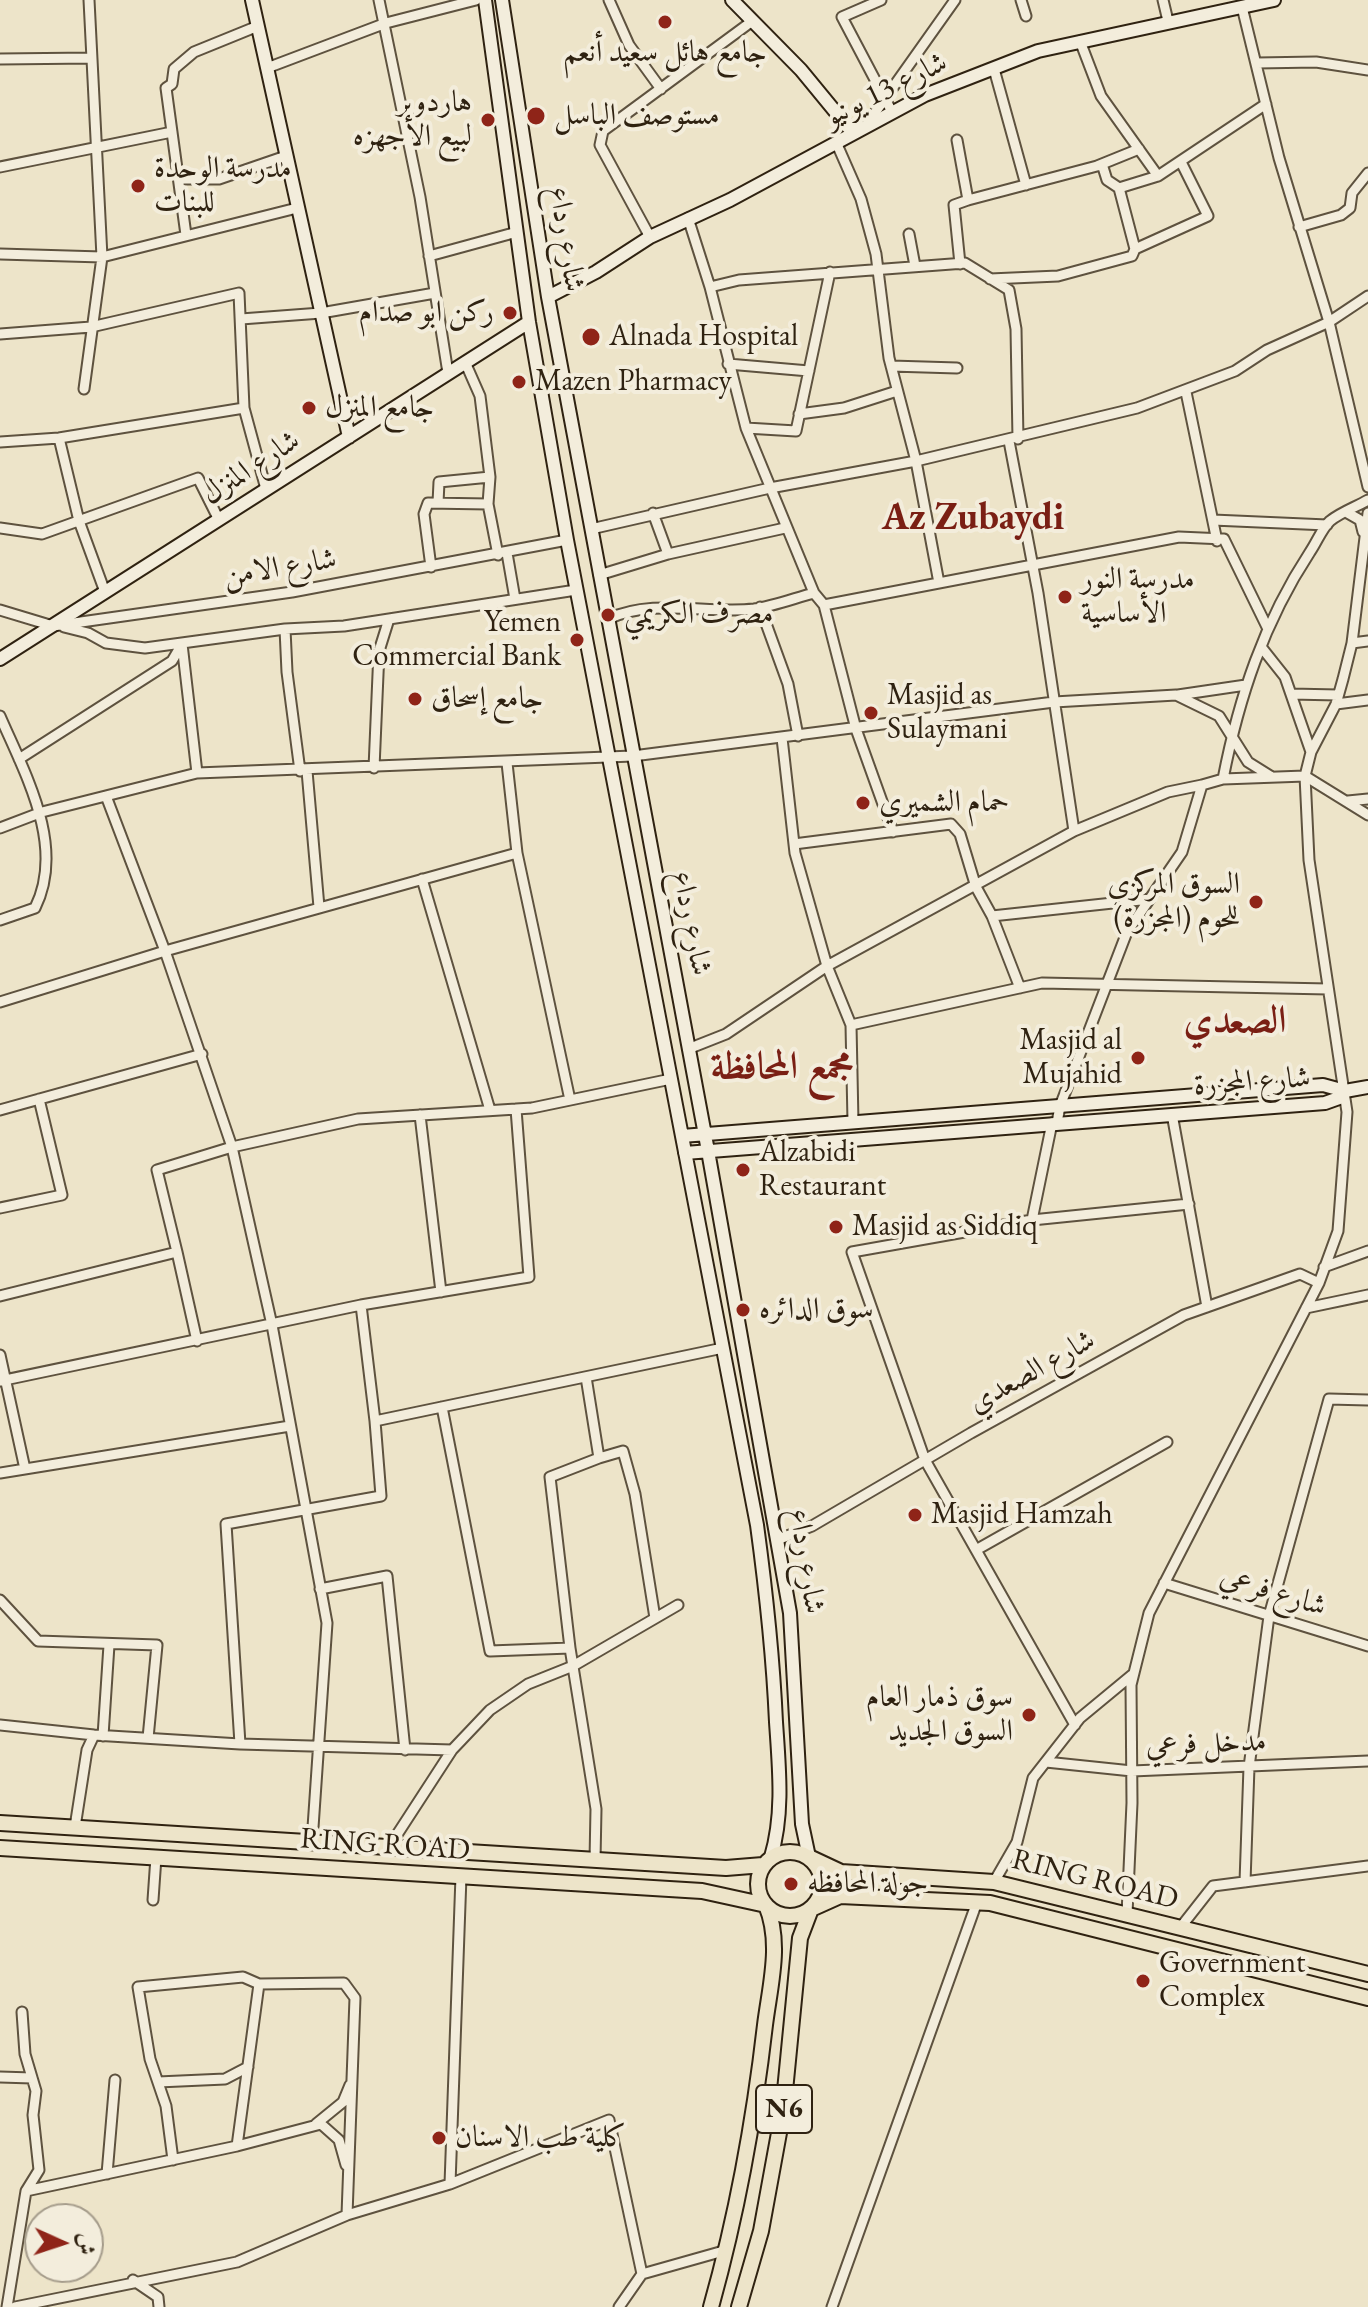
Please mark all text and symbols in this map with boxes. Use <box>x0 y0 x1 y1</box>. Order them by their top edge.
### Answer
marker: جامع هائل سعيد أنعم <box>656 13 674 31</box>
place label: جامع هائل سعيد أنعم <box>563 35 767 71</box>
street label: شارع 13 يونيو <box>819 45 953 135</box>
place label: هاردوير لبيع الأجهزه <box>353 85 472 156</box>
place label: مستوصف الباسل <box>554 98 720 134</box>
marker: مستوصف الباسل <box>525 105 547 127</box>
marker: هاردوير لبيع الأجهزه <box>479 111 497 129</box>
place label: مدرسة الوحدة للبنات <box>154 151 292 222</box>
marker: مدرسة الوحدة للبنات <box>129 177 147 195</box>
street label: شارع رداع <box>540 184 592 294</box>
place label: ركن ابو صدام <box>358 295 494 331</box>
marker: ركن ابو صدام <box>501 304 519 322</box>
place label: Alnada Hospital <box>609 319 798 355</box>
marker: Alnada Hospital <box>580 326 602 348</box>
place label: Mazen Pharmacy <box>535 364 732 400</box>
marker: Mazen Pharmacy <box>510 373 528 391</box>
place label: جامع المنزل <box>325 390 434 426</box>
marker: جامع المنزل <box>300 399 318 417</box>
street label: شارع المنزل <box>195 423 307 513</box>
district label: Az Zubaydi <box>882 496 1064 542</box>
street label: شارع الامن <box>221 541 339 595</box>
place label: مدرسة النور الأساسية <box>1081 562 1195 632</box>
marker: مدرسة النور الأساسية <box>1056 588 1074 606</box>
place label: مصرف الكريمي <box>624 597 773 633</box>
place label: Yemen Commercial Bank <box>352 605 561 676</box>
marker: مصرف الكريمي <box>599 606 617 624</box>
marker: Yemen Commercial Bank <box>568 631 586 649</box>
place label: Masjid as Sulaymani <box>887 678 1007 748</box>
place label: جامع إسحاق <box>431 681 543 717</box>
marker: جامع إسحاق <box>406 690 424 708</box>
marker: Masjid as Sulaymani <box>862 704 880 722</box>
place label: حمام الشميري <box>879 785 1009 821</box>
marker: حمام الشميري <box>854 794 872 812</box>
street label: شارع رداع <box>663 867 719 979</box>
place label: السوق المركزي للحوم (المجزرة) <box>1107 867 1240 938</box>
marker: السوق المركزي للحوم (المجزرة) <box>1247 893 1265 911</box>
district label: الصعدي <box>1183 999 1287 1045</box>
place label: Masjid al Mujahid <box>1019 1023 1122 1094</box>
district label: مجمع المحافظة <box>710 1045 854 1091</box>
marker: Masjid al Mujahid <box>1129 1049 1147 1067</box>
street label: شارع المجزرة <box>1192 1060 1312 1104</box>
place label: Alzabidi Restaurant <box>759 1135 886 1206</box>
marker: Alzabidi Restaurant <box>734 1161 752 1179</box>
place label: Masjid as Siddiq <box>852 1209 1038 1245</box>
marker: Masjid as Siddiq <box>827 1218 845 1236</box>
place label: سوق الدائره <box>759 1292 874 1328</box>
marker: سوق الدائره <box>734 1301 752 1319</box>
street label: شارع الصعدي <box>962 1322 1102 1422</box>
place label: Masjid Hamzah <box>931 1497 1113 1533</box>
street label: شارع رداع <box>780 1506 832 1616</box>
marker: Masjid Hamzah <box>906 1506 924 1524</box>
street label: شارع فرعي <box>1215 1559 1331 1625</box>
place label: سوق ذمار العام السوق الجديد <box>866 1680 1013 1750</box>
marker: سوق ذمار العام السوق الجديد <box>1020 1706 1038 1724</box>
street label: مدخل فرعي <box>1145 1724 1267 1764</box>
street label: RING ROAD <box>299 1821 471 1869</box>
street label: RING ROAD <box>1008 1842 1182 1918</box>
place label: جولة المحافظه <box>807 1866 928 1902</box>
marker: جولة المحافظه <box>782 1875 800 1893</box>
place label: Government Complex <box>1159 1946 1306 2016</box>
marker: Government Complex <box>1134 1972 1152 1990</box>
road number: N6 <box>756 2085 812 2133</box>
place label: كلية طب الاسنان <box>455 2120 627 2156</box>
marker: كلية طب الاسنان <box>430 2129 448 2147</box>
north arrow <box>24 2203 104 2283</box>
text: ش <box>71 2233 102 2256</box>

